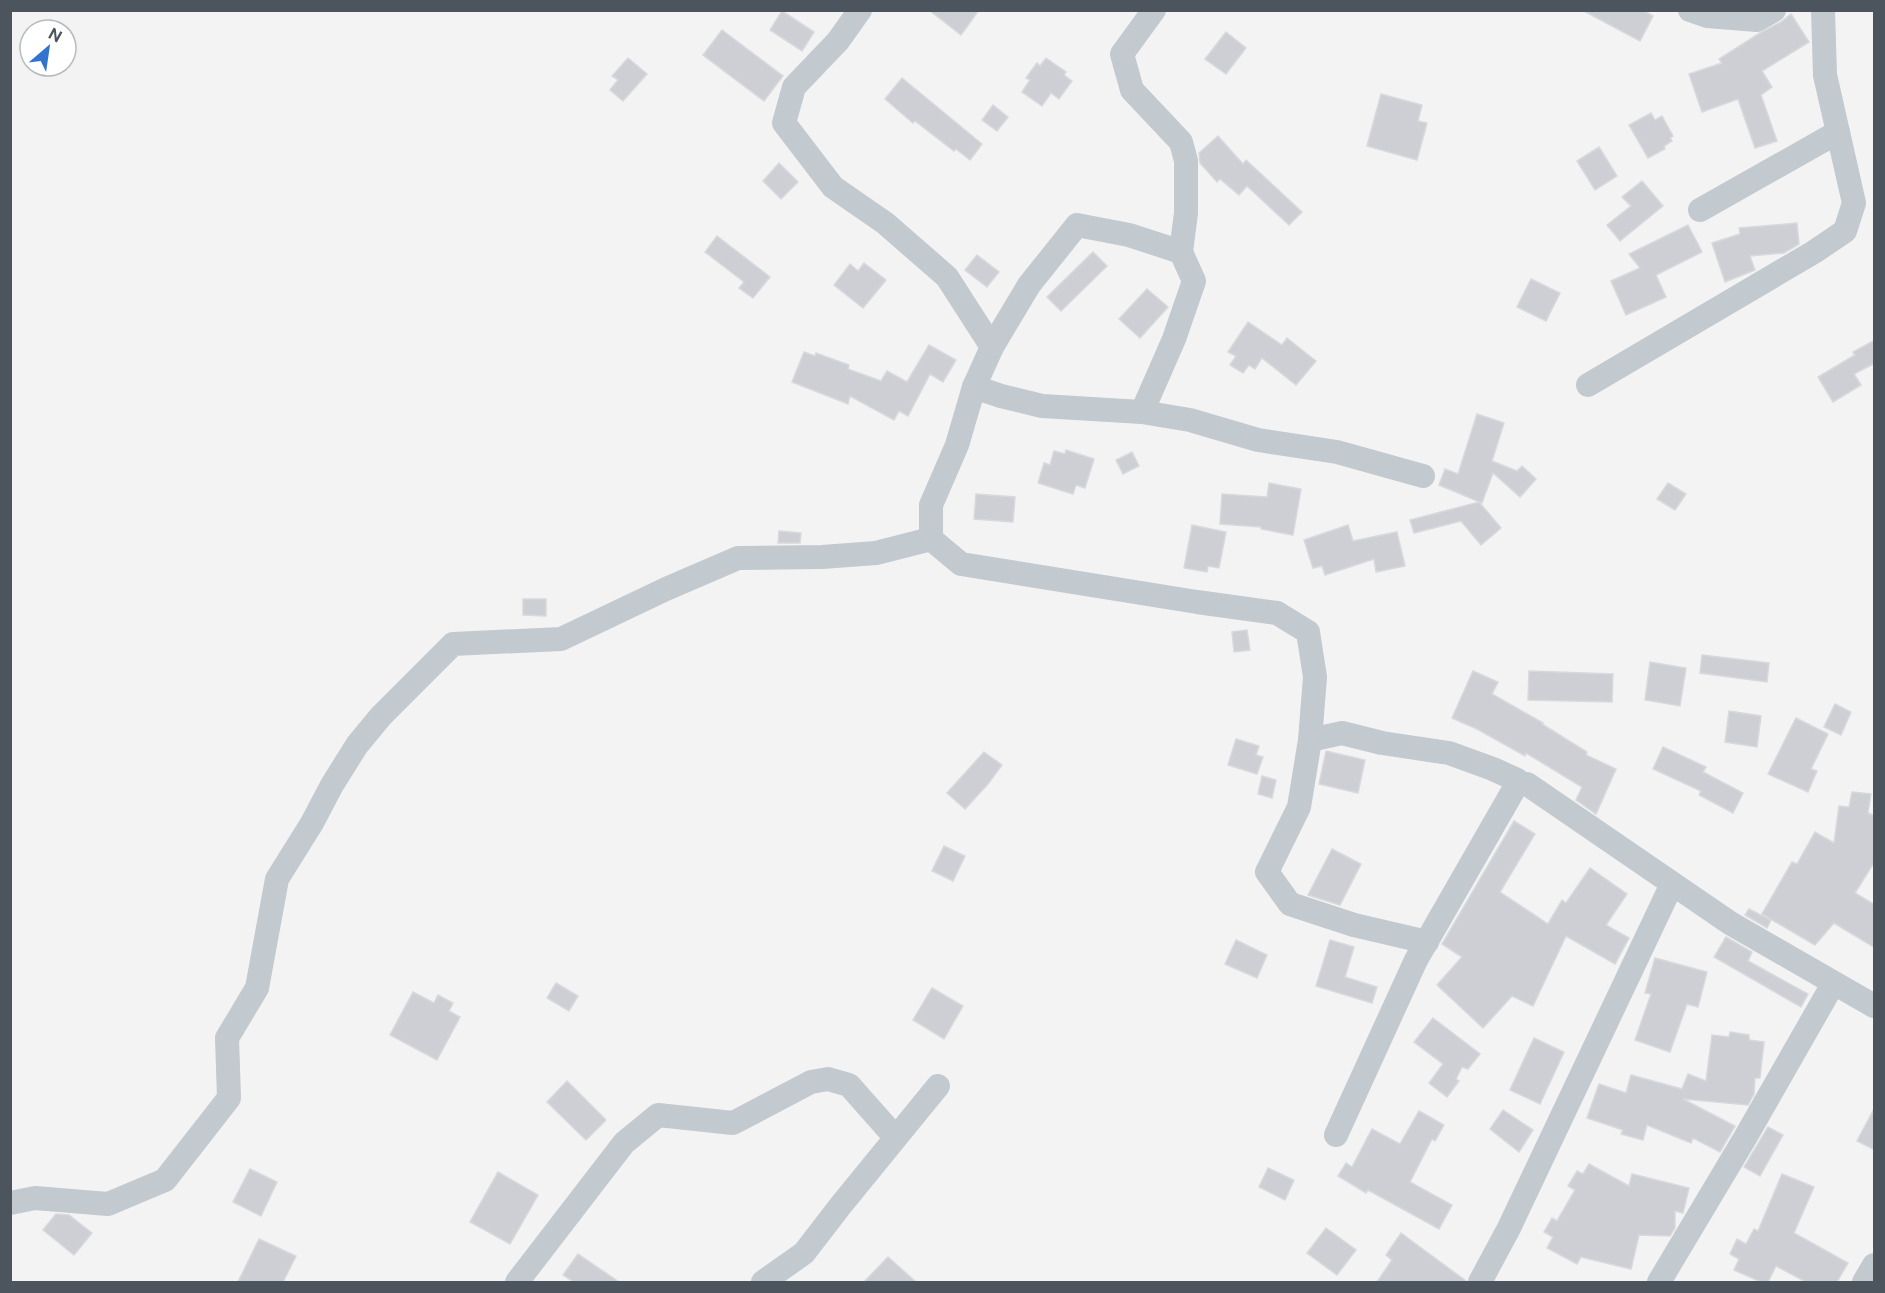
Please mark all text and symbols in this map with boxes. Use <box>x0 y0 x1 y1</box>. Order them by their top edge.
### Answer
north arrow <box>18 18 78 78</box>
text: N <box>45 24 65 47</box>

